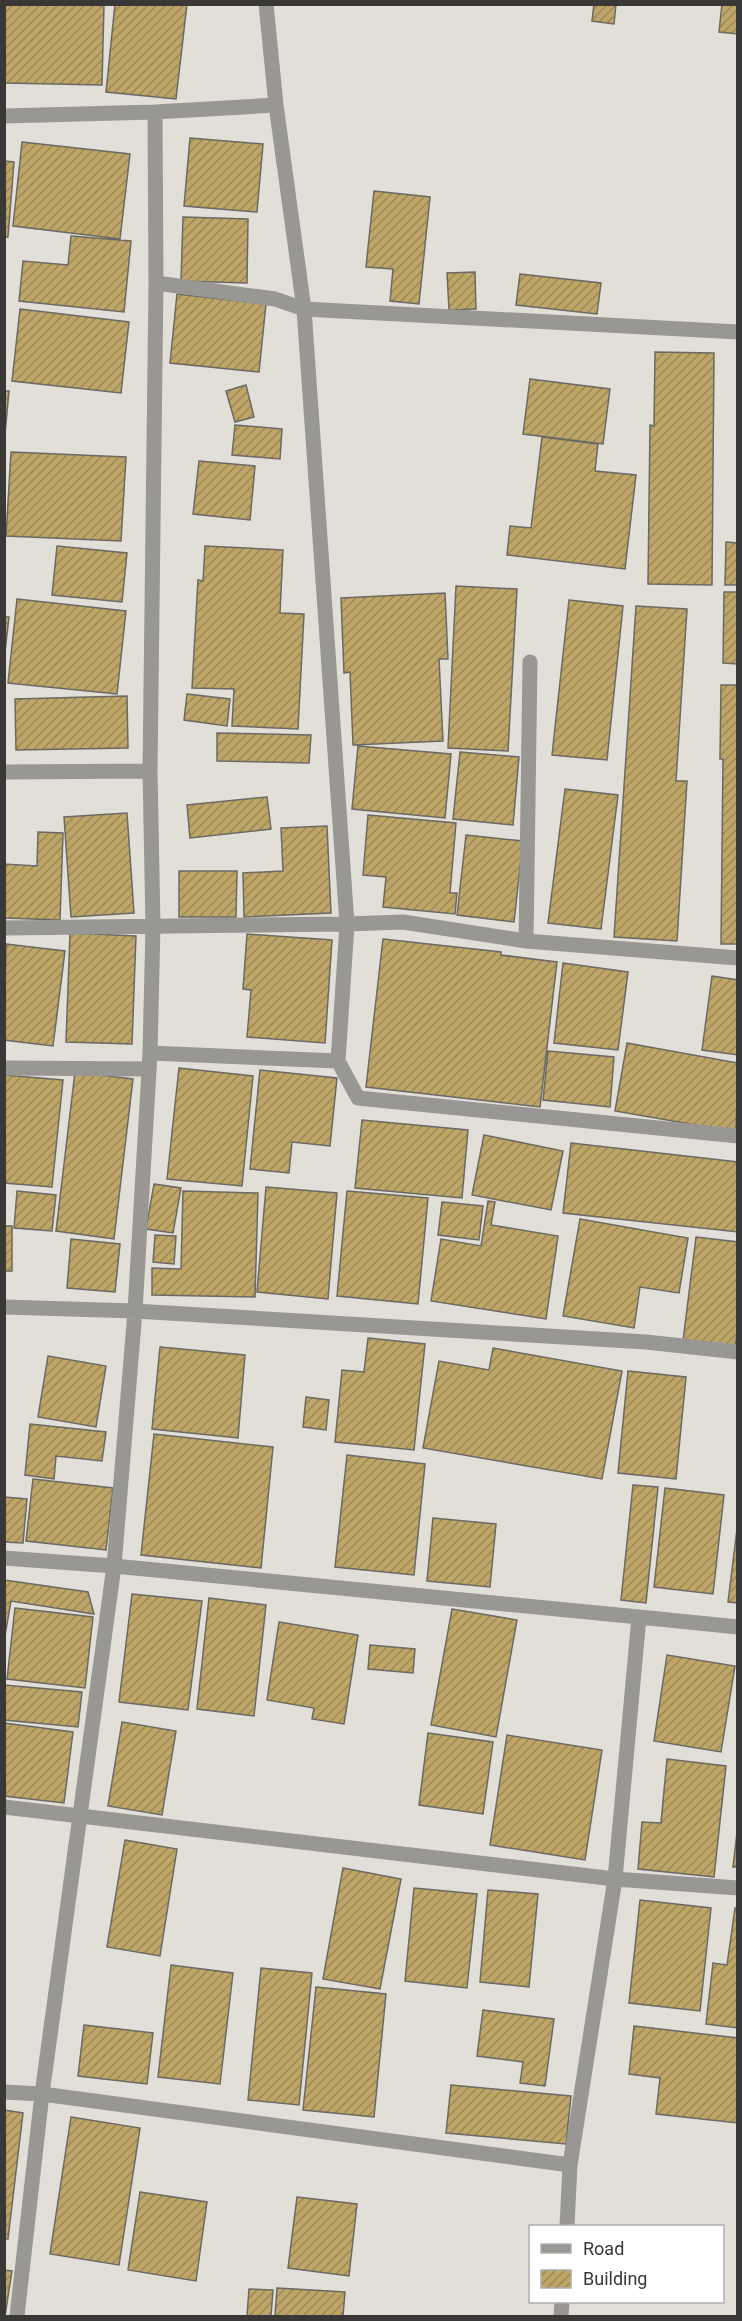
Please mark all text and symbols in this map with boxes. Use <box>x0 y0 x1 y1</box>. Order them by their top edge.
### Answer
legend <box>529 2225 724 2303</box>
text: Road <box>583 2238 624 2259</box>
text: Building <box>583 2268 647 2289</box>

